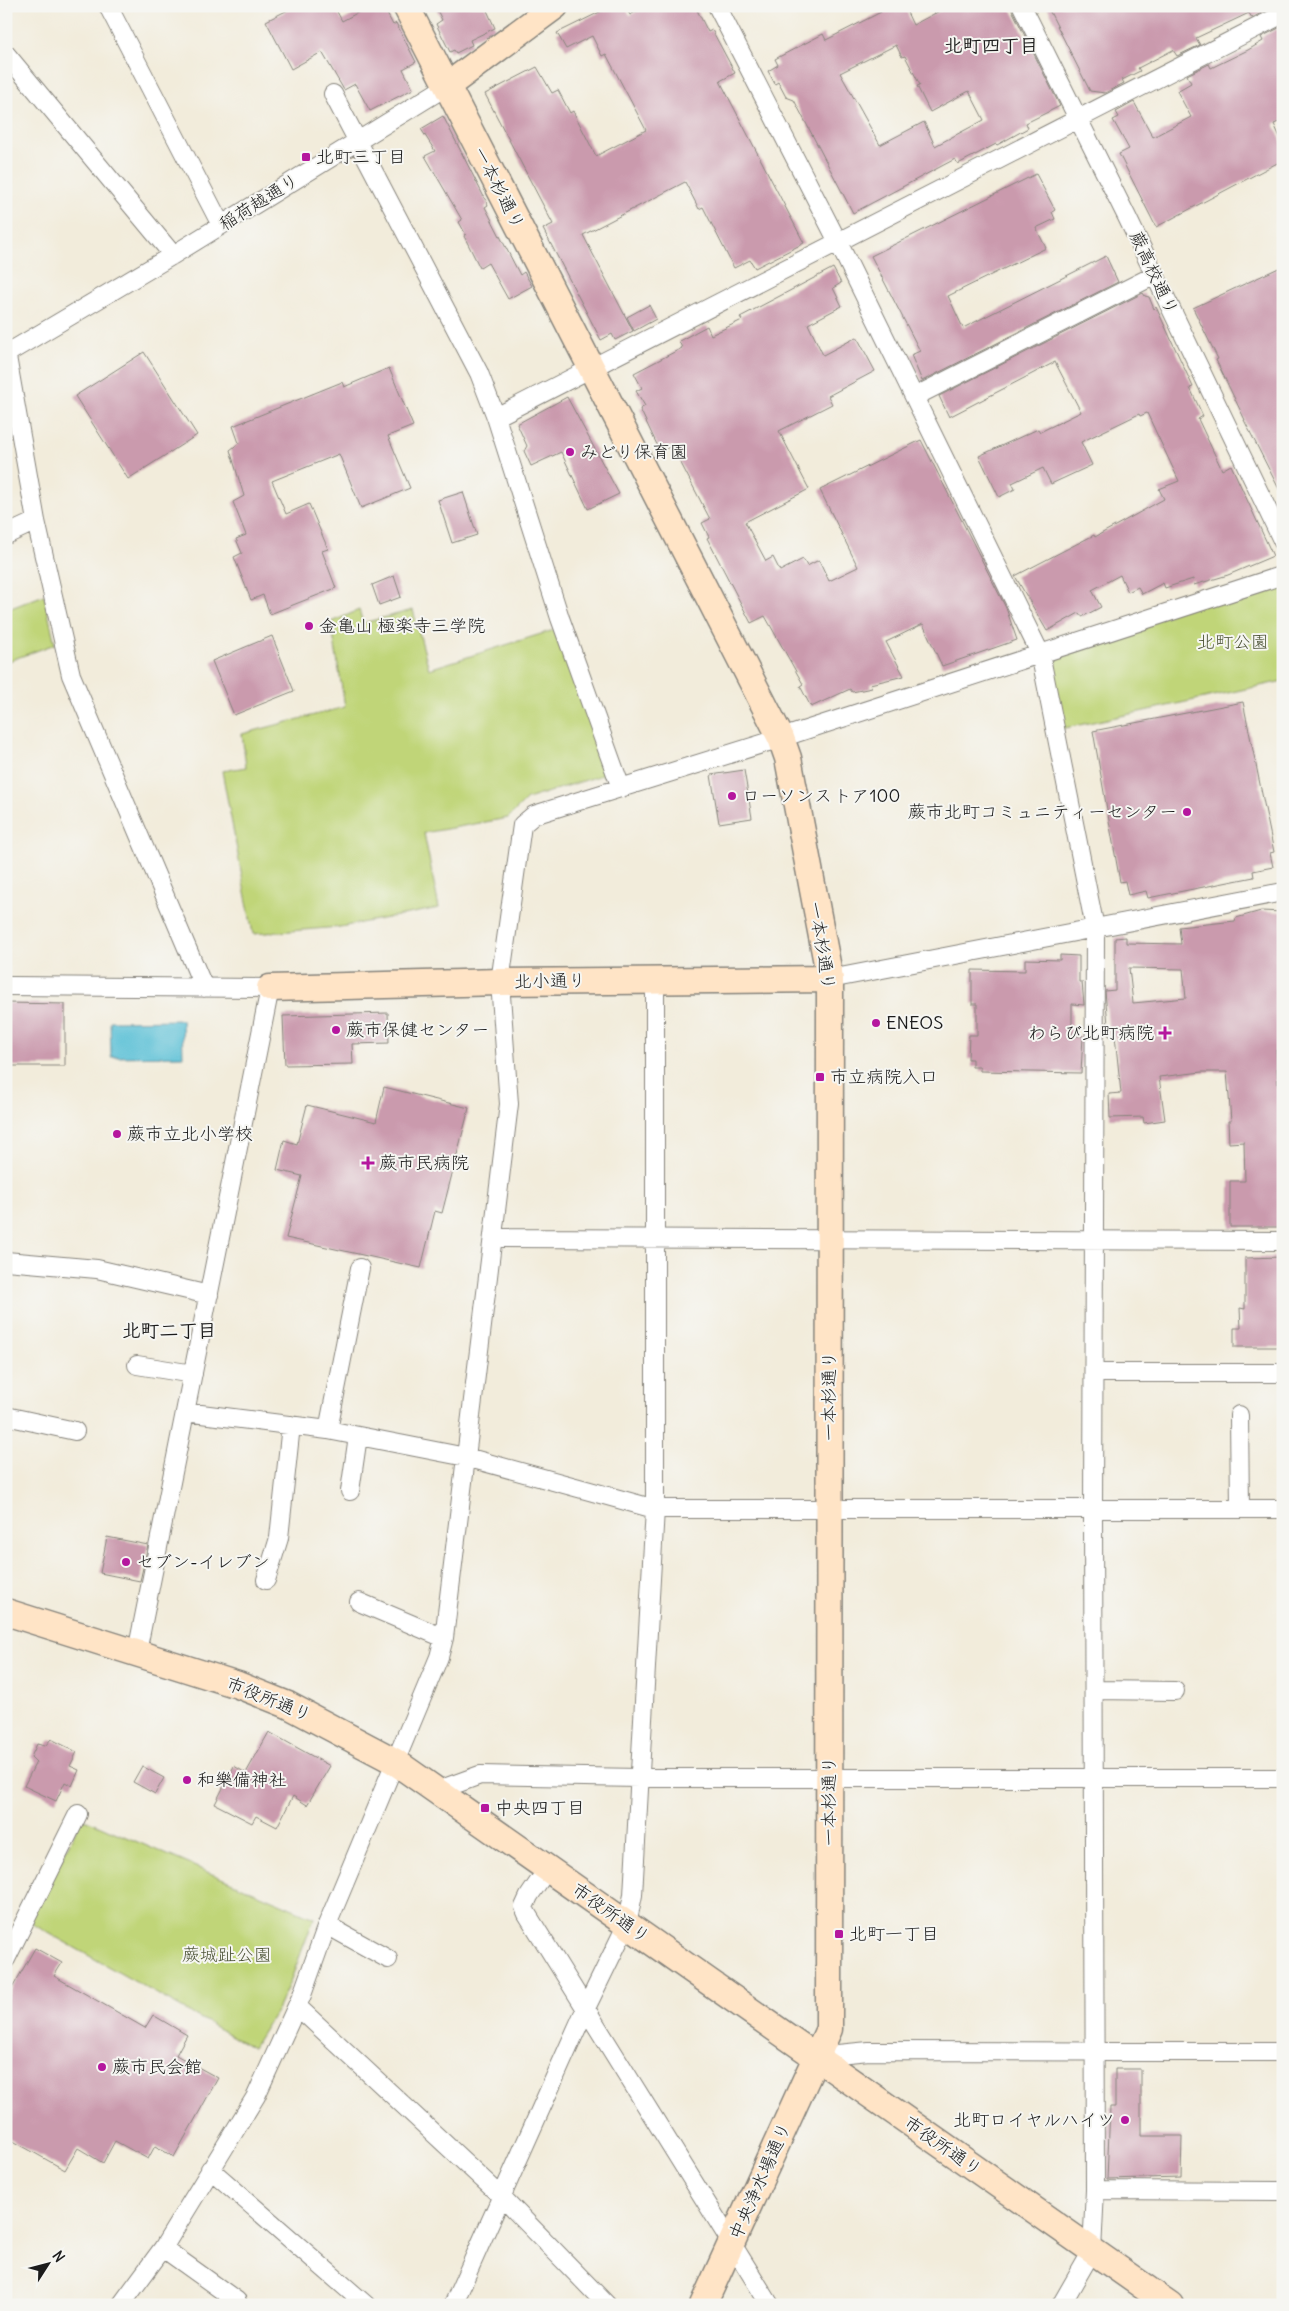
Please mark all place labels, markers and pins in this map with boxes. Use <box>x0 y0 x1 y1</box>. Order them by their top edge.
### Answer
place label: 北町三丁目 <box>316 145 406 168</box>
marker: 北町三丁目 <box>300 151 312 163</box>
place label: みどり保育園 <box>580 440 688 463</box>
marker: みどり保育園 <box>564 446 576 458</box>
place label: 金亀山 極楽寺三学院 <box>319 614 485 637</box>
marker: 金亀山 極楽寺三学院 <box>303 620 315 632</box>
place label: ローソンストア100 <box>742 784 900 807</box>
marker: ローソンストア100 <box>726 790 738 802</box>
place label: 蕨市北町コミュニティーセンター <box>908 800 1177 823</box>
marker: 蕨市北町コミュニティーセンター <box>1181 806 1193 818</box>
place label: ENEOS <box>886 1011 943 1034</box>
marker: ENEOS <box>870 1017 882 1029</box>
place label: 蕨市保健センター <box>346 1018 489 1041</box>
place label: わらび北町病院 <box>1028 1021 1154 1044</box>
marker: 蕨市保健センター <box>330 1024 342 1036</box>
marker: わらび北町病院 <box>1158 1026 1172 1040</box>
place label: 市立病院入口 <box>830 1065 938 1088</box>
marker: 市立病院入口 <box>814 1071 826 1083</box>
place label: 蕨市立北小学校 <box>127 1122 253 1145</box>
marker: 蕨市立北小学校 <box>111 1128 123 1140</box>
place label: 蕨市民病院 <box>379 1151 469 1174</box>
marker: 蕨市民病院 <box>361 1156 375 1170</box>
place label: セブン-イレブン <box>136 1550 270 1573</box>
marker: セブン-イレブン <box>120 1556 132 1568</box>
place label: 和樂備神社 <box>197 1768 287 1791</box>
marker: 和樂備神社 <box>181 1774 193 1786</box>
place label: 中央四丁目 <box>495 1796 585 1819</box>
marker: 中央四丁目 <box>479 1802 491 1814</box>
place label: 北町一丁目 <box>849 1922 939 1945</box>
marker: 北町一丁目 <box>833 1928 845 1940</box>
place label: 蕨市民会館 <box>112 2055 202 2078</box>
marker: 蕨市民会館 <box>96 2061 108 2073</box>
place label: 北町ロイヤルハイツ <box>953 2108 1115 2131</box>
marker: 北町ロイヤルハイツ <box>1119 2114 1131 2126</box>

